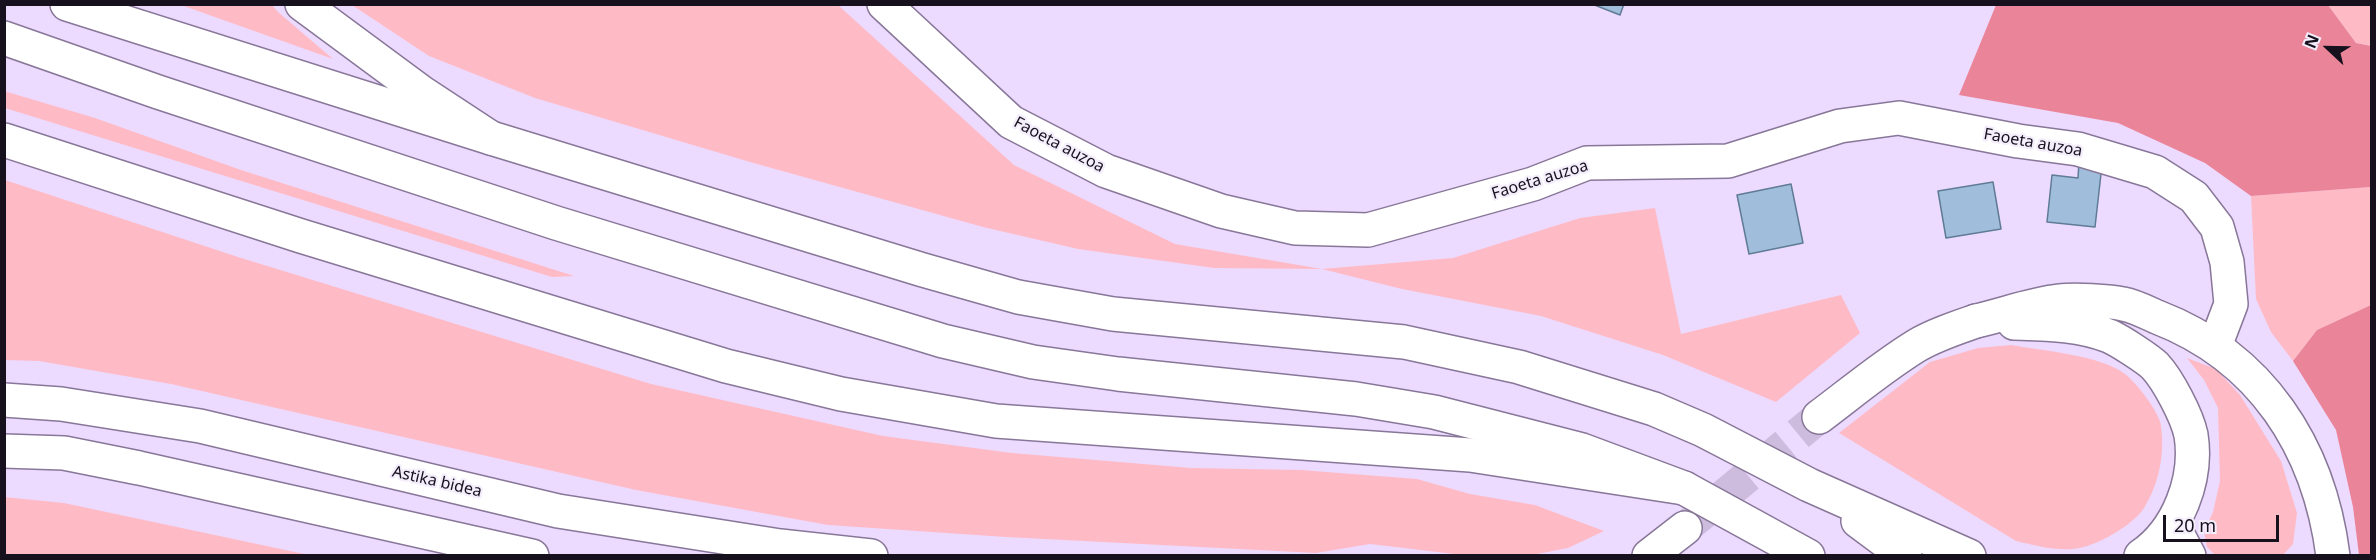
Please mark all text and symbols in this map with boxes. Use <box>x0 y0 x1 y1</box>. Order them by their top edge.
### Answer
north arrow <box>2298 18 2358 78</box>
text: N <box>2299 31 2324 51</box>
street label: Faoeta auzoa <box>1010 113 1108 177</box>
street label: Faoeta auzoa <box>1982 125 2084 161</box>
street label: Faoeta auzoa <box>1489 156 1591 204</box>
street label: Astika bidea <box>390 462 484 502</box>
scale bar <box>2166 503 2282 541</box>
text: 20 m <box>2174 513 2216 537</box>

